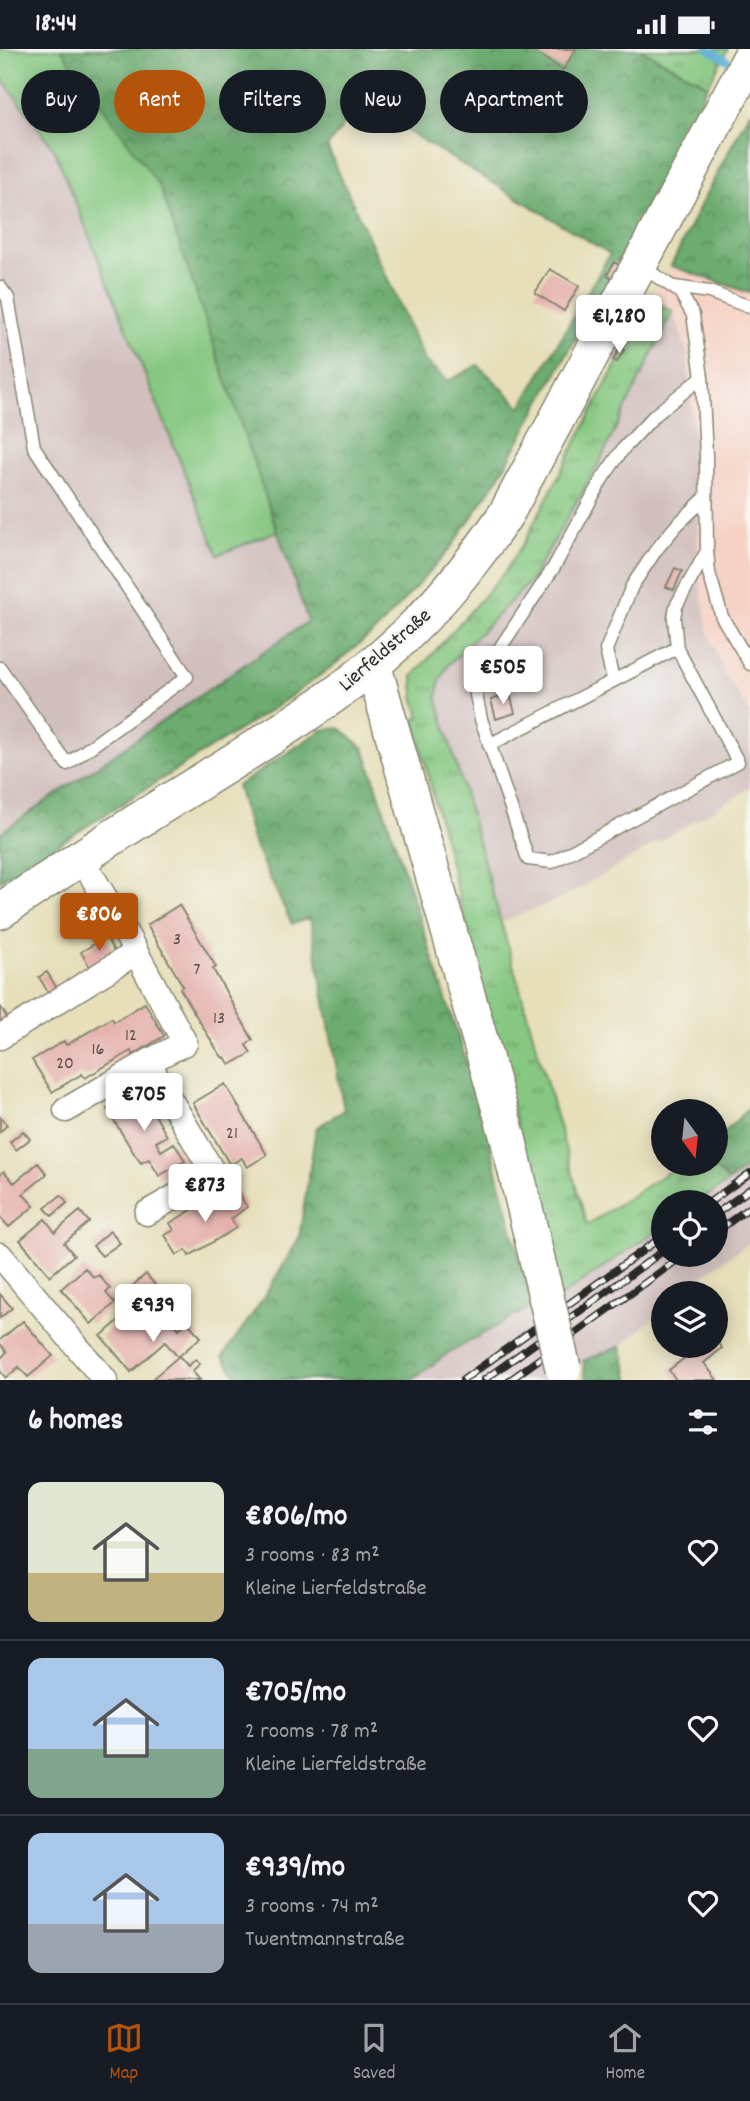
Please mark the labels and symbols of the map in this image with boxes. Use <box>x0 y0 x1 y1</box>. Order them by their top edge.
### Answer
pin: €1,280 <box>562 295 676 355</box>
street label: Lierfeldstraße <box>333 602 439 700</box>
pin: €505 <box>462 647 544 706</box>
pin: €806 <box>58 893 140 953</box>
house number: 3 <box>173 928 181 953</box>
house number: 7 <box>194 958 201 983</box>
house number: 13 <box>213 1007 225 1032</box>
house number: 12 <box>125 1024 137 1049</box>
house number: 16 <box>92 1038 104 1063</box>
house number: 20 <box>56 1052 74 1077</box>
pin: €705 <box>103 1073 185 1133</box>
north arrow <box>651 1099 728 1176</box>
house number: 21 <box>226 1122 238 1147</box>
pin: €873 <box>164 1165 246 1224</box>
pin: €939 <box>112 1285 194 1344</box>

